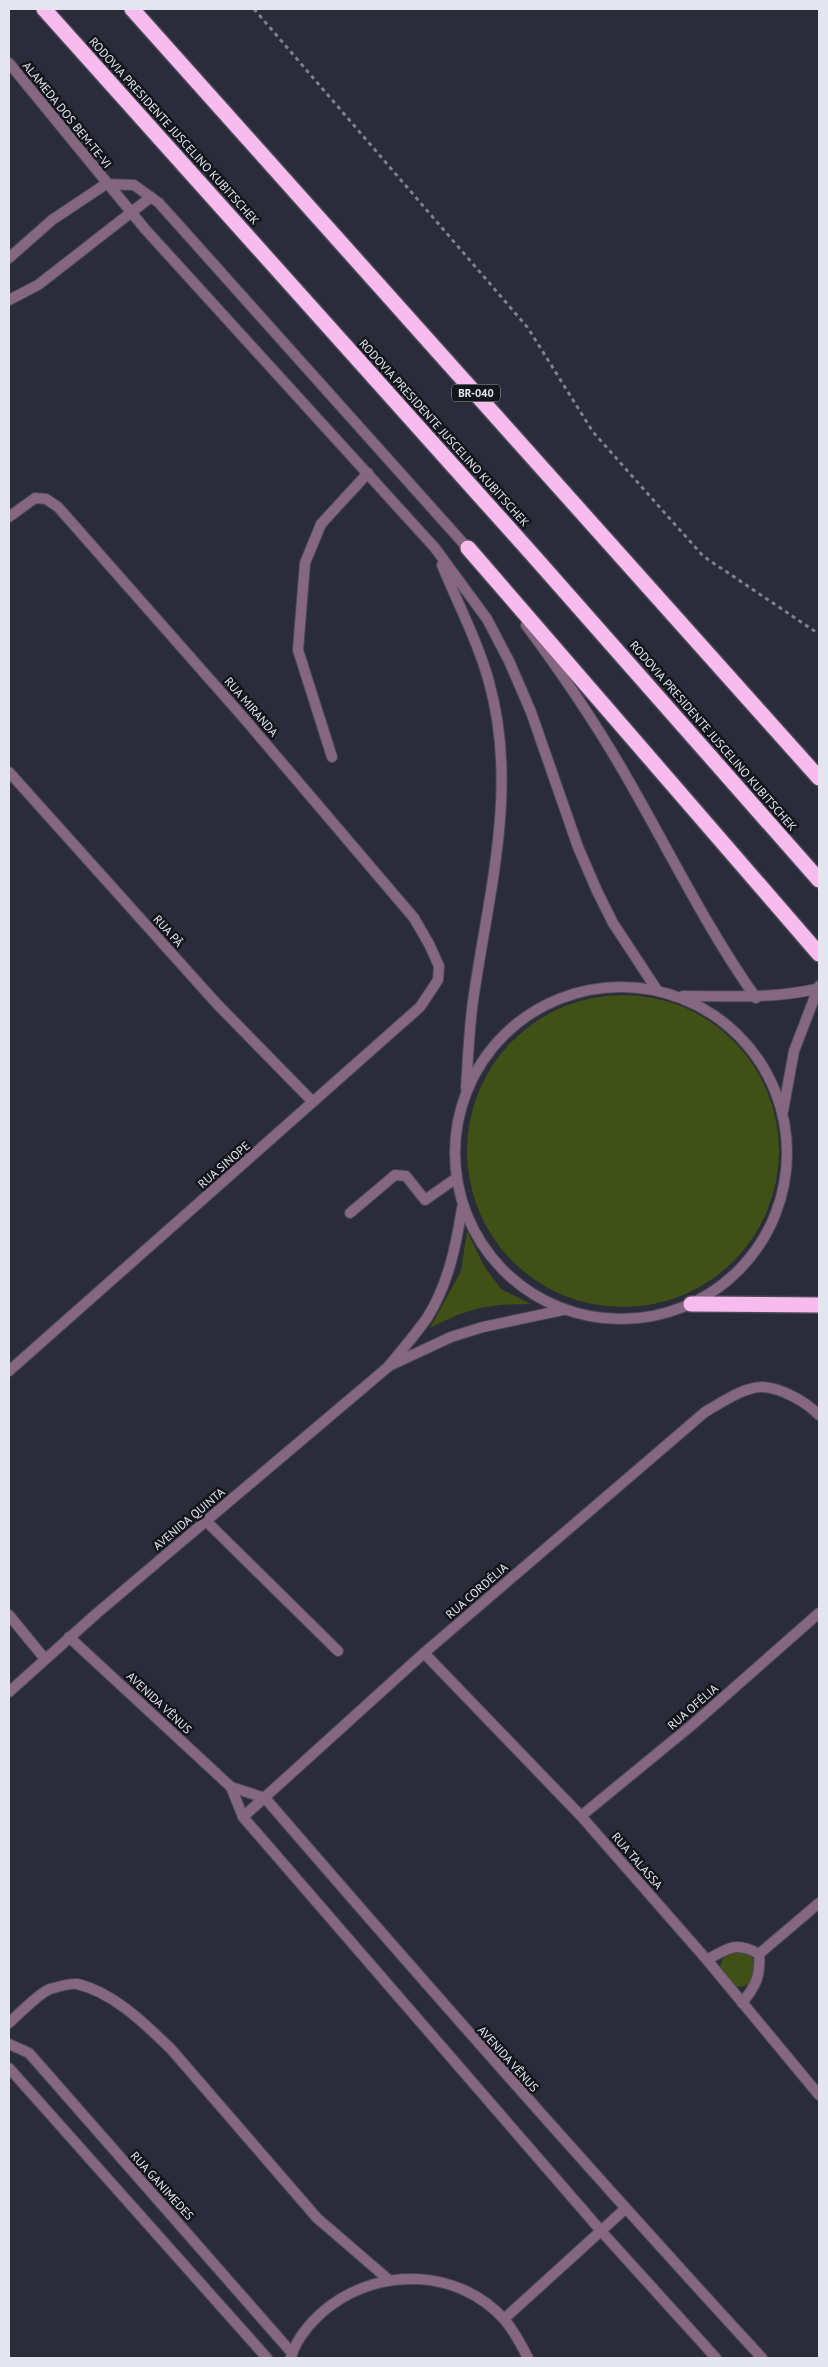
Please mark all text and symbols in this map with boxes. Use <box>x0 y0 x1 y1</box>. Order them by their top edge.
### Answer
street label: RODOVIA PRESIDENTE JUSCELINO KUBITSCHEK <box>86 34 263 227</box>
street label: ALAMEDA DOS BEM-TE-VI <box>20 58 115 171</box>
street label: RODOVIA PRESIDENTE JUSCELINO KUBITSCHEK <box>356 336 533 529</box>
road number: BR-040 <box>452 384 500 402</box>
street label: RODOVIA PRESIDENTE JUSCELINO KUBITSCHEK <box>627 638 800 834</box>
street label: RUA MIRANDA <box>221 674 281 740</box>
street label: RUA PÃ <box>150 912 187 950</box>
street label: RUA SINOPE <box>195 1138 253 1191</box>
street label: AVENIDA QUINTA <box>150 1484 228 1553</box>
street label: RUA CORDÉLIA <box>442 1560 511 1622</box>
street label: AVENIDA VÊNUS <box>124 1669 195 1737</box>
street label: RUA OFÉLIA <box>664 1681 721 1733</box>
street label: RUA TALASSA <box>609 1829 666 1892</box>
street label: AVENIDA VÊNUS <box>475 2023 542 2095</box>
street label: RUA GANIMEDES <box>128 2148 197 2223</box>

